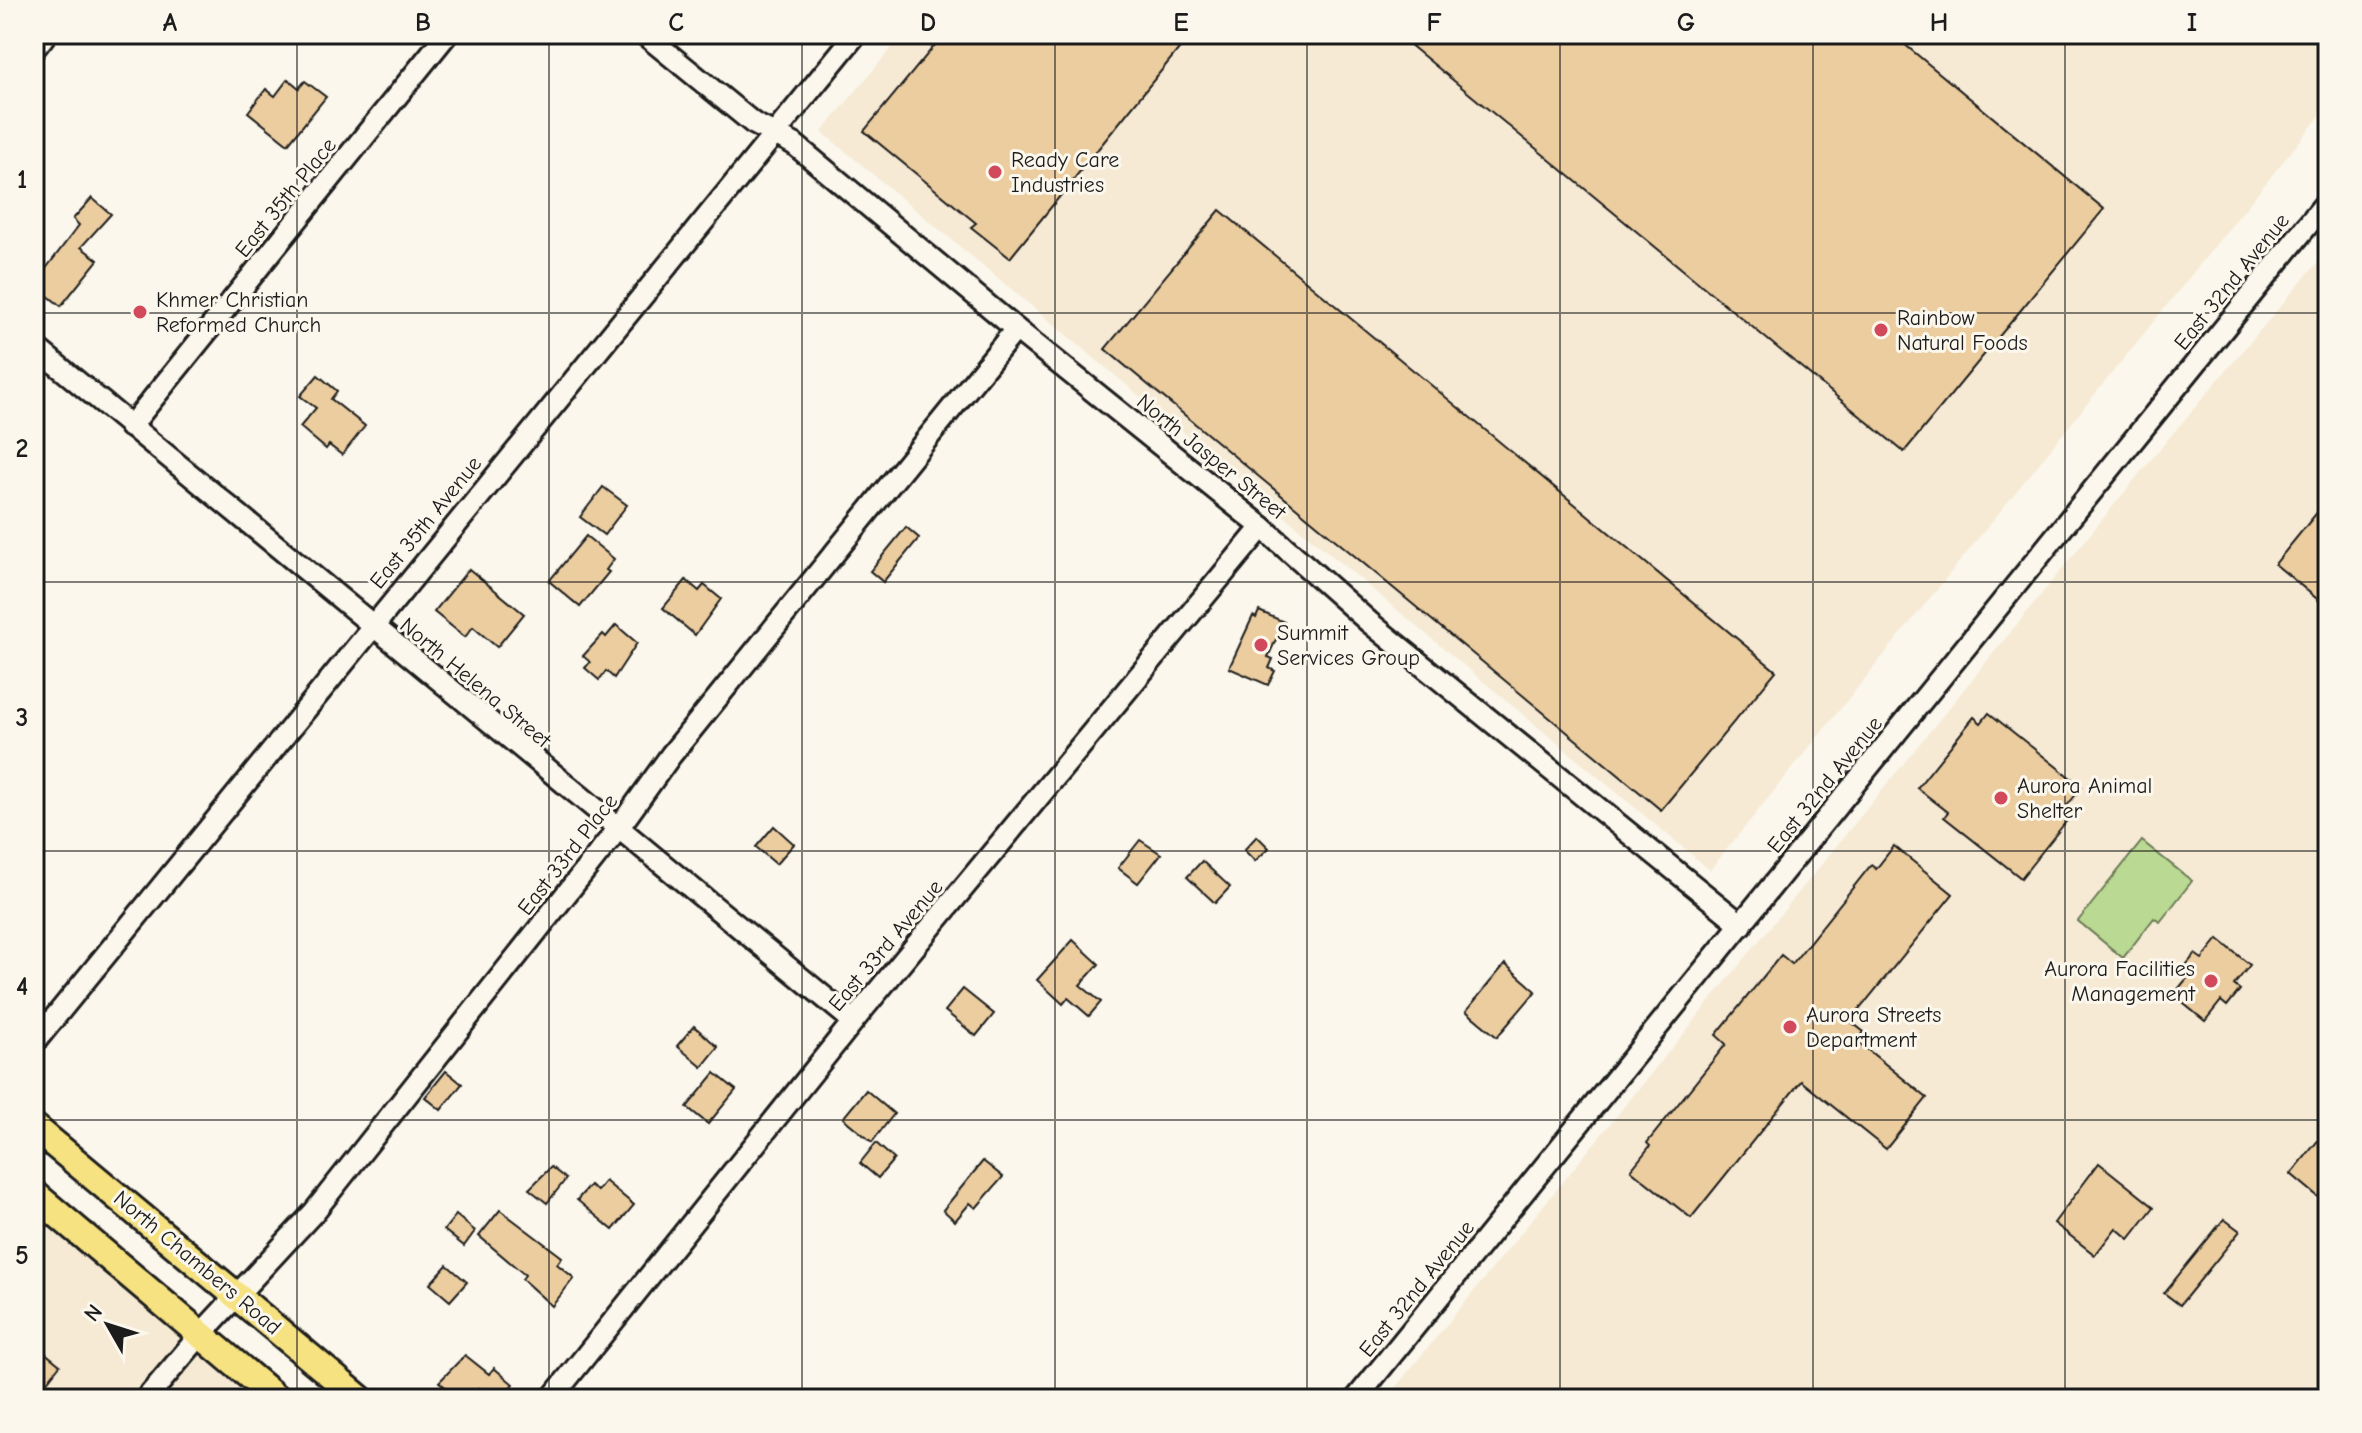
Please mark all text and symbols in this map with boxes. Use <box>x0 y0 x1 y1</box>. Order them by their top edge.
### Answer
text: A <box>163 8 178 38</box>
text: B <box>415 8 431 38</box>
text: C <box>668 8 684 38</box>
text: D <box>920 8 936 38</box>
text: E <box>1173 8 1189 38</box>
text: F <box>1426 8 1442 38</box>
text: G <box>1677 8 1695 38</box>
text: H <box>1930 8 1948 38</box>
text: I <box>2187 8 2197 38</box>
street label: East 35th Place <box>230 133 342 263</box>
place label: Ready Care Industries <box>1011 147 1119 198</box>
marker: Ready Care Industries <box>986 163 1004 181</box>
text: 1 <box>17 165 27 195</box>
street label: East 32nd Avenue <box>2169 208 2295 355</box>
place label: Khmer Christian Reformed Church <box>156 287 321 338</box>
marker: Khmer Christian Reformed Church <box>131 303 149 321</box>
place label: Rainbow Natural Foods <box>1897 305 2028 356</box>
marker: Rainbow Natural Foods <box>1872 321 1890 339</box>
street label: North Jasper Street <box>1131 389 1292 525</box>
text: 2 <box>16 434 28 464</box>
street label: East 35th Avenue <box>364 451 487 594</box>
street label: North Helena Street <box>395 612 557 754</box>
place label: Summit Services Group <box>1277 620 1420 671</box>
marker: Summit Services Group <box>1252 636 1270 654</box>
text: 3 <box>16 703 28 733</box>
street label: East 32nd Avenue <box>1762 711 1888 858</box>
place label: Aurora Animal Shelter <box>2017 773 2152 824</box>
street label: East 33rd Place <box>512 789 623 920</box>
marker: Aurora Animal Shelter <box>1992 789 2010 807</box>
street label: East 33rd Avenue <box>823 875 948 1017</box>
place label: Aurora Facilities Management <box>2044 956 2196 1007</box>
text: 4 <box>16 972 28 1002</box>
marker: Aurora Facilities Management <box>2202 972 2220 990</box>
place label: Aurora Streets Department <box>1806 1002 1941 1053</box>
marker: Aurora Streets Department <box>1781 1018 1799 1036</box>
street label: North Chambers Road <box>108 1185 286 1340</box>
street label: East 32nd Avenue <box>1354 1215 1480 1362</box>
text: 5 <box>15 1241 29 1271</box>
north arrow <box>68 1285 148 1365</box>
text: N <box>79 1299 108 1327</box>

